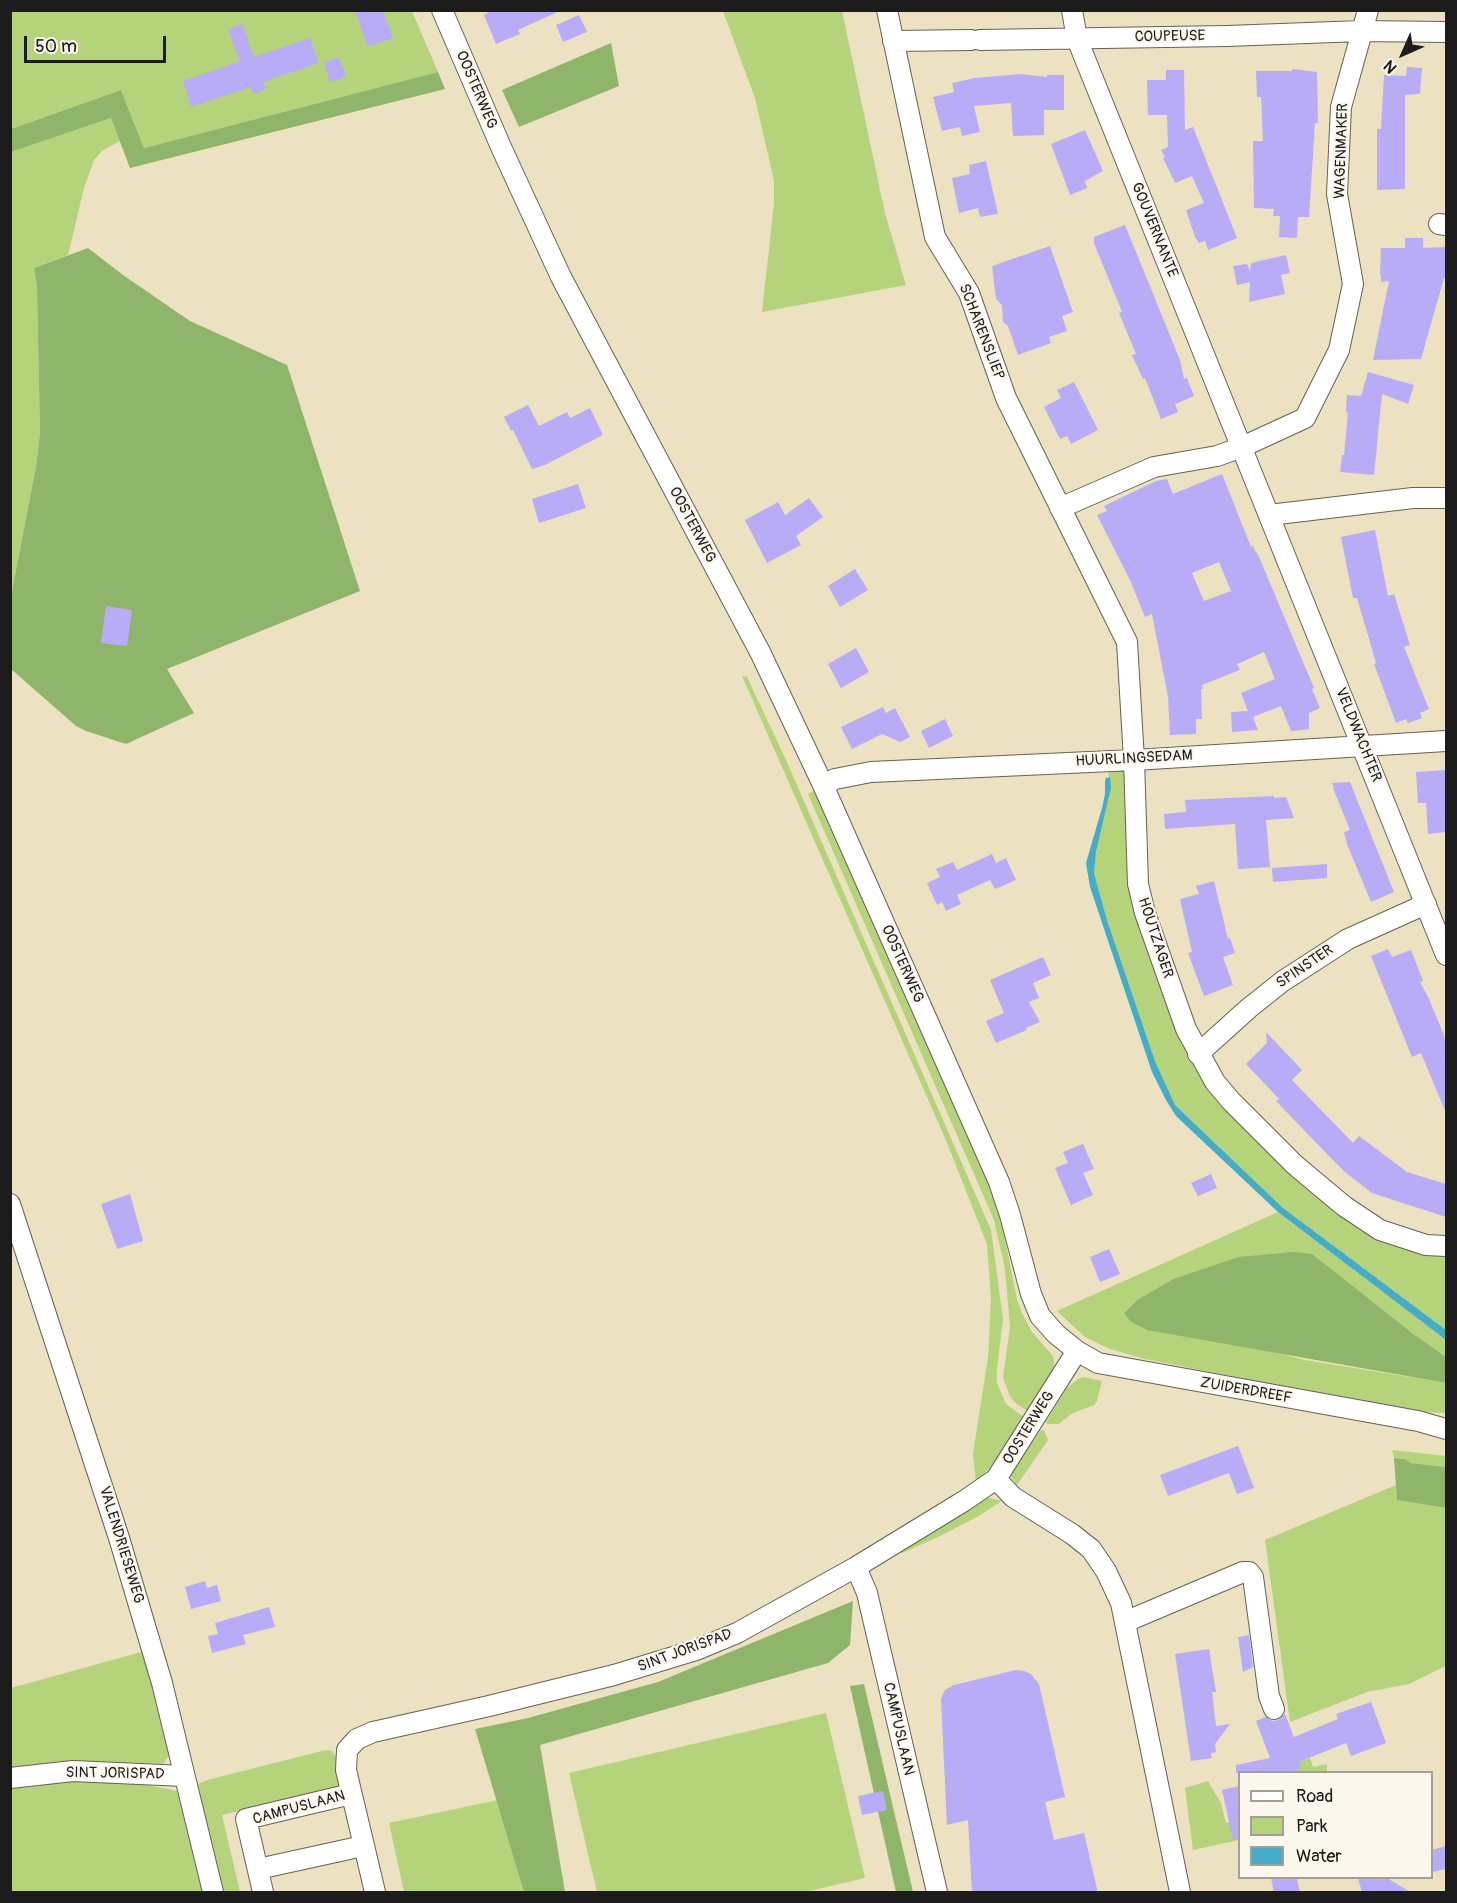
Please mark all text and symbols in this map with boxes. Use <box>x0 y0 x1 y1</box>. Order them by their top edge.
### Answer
scale bar <box>27 24 170 62</box>
north arrow <box>1373 24 1433 84</box>
street label: COUPEUSE <box>1135 27 1205 47</box>
text: 50 m <box>35 35 77 58</box>
street label: OOSTERWEG <box>451 48 501 132</box>
text: N <box>1379 56 1401 78</box>
street label: WAGENMAKER <box>1331 103 1353 199</box>
street label: GOUVERNANTE <box>1127 180 1181 280</box>
street label: SCHARENSLIEP <box>954 281 1008 383</box>
street label: OOSTERWEG <box>665 484 719 566</box>
street label: VELDWACHTER <box>1331 685 1385 785</box>
street label: HUURLINGSEDAM <box>1075 747 1193 771</box>
street label: HOUTZAGER <box>1134 895 1176 981</box>
street label: OOSTERWEG <box>877 922 927 1006</box>
street label: SPINSTER <box>1273 941 1337 993</box>
street label: ZUIDERDREEF <box>1199 1374 1293 1408</box>
street label: OOSTERWEG <box>999 1388 1059 1468</box>
street label: VALENDRIESEWEG <box>95 1484 147 1606</box>
street label: SINT JORISPAD <box>635 1626 735 1676</box>
street label: CAMPUSLAAN <box>879 1681 917 1777</box>
street label: SINT JORISPAD <box>65 1764 165 1784</box>
legend <box>1238 1771 1433 1879</box>
text: Road <box>1296 1785 1333 1808</box>
street label: CAMPUSLAAN <box>251 1787 347 1829</box>
text: Park <box>1296 1815 1328 1838</box>
text: Water <box>1296 1845 1342 1868</box>

